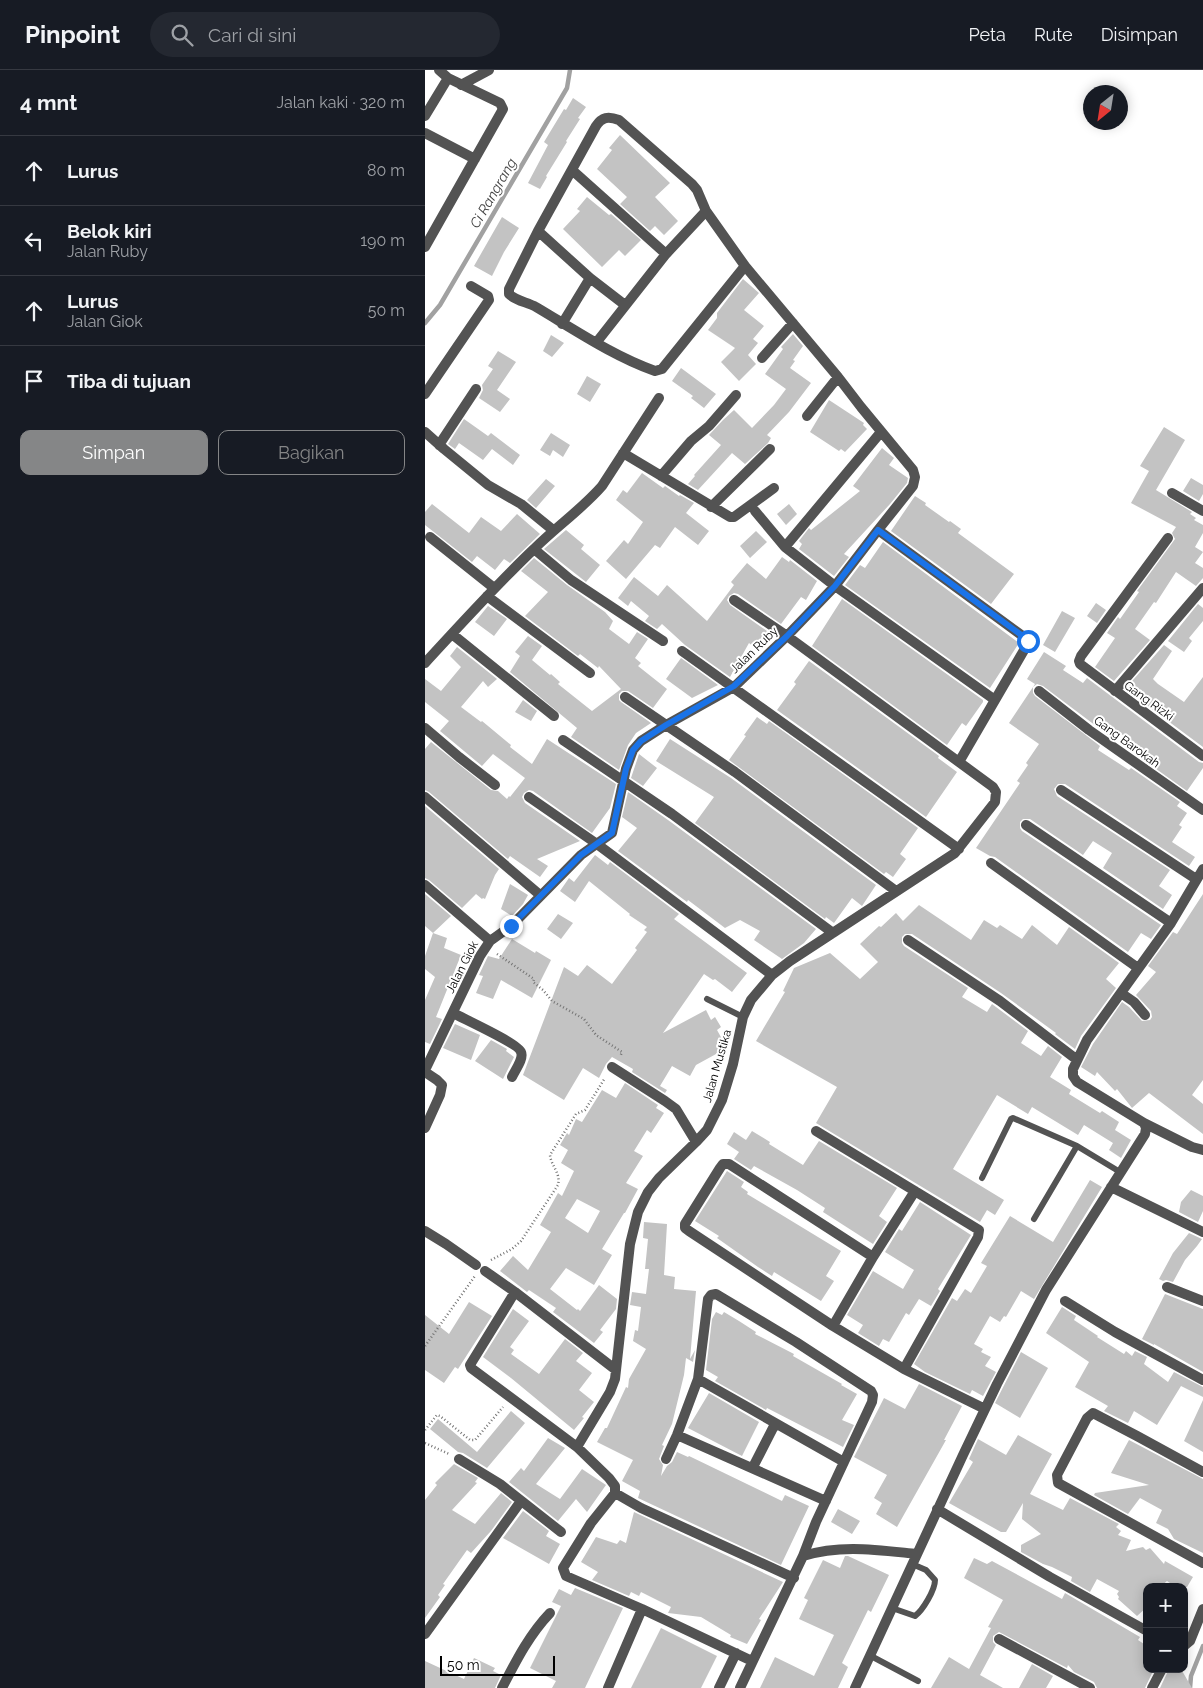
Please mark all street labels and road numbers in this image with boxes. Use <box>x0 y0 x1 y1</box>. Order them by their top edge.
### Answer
street label: Jalan Ruby <box>727 624 781 676</box>
street label: Gang Rizki <box>1121 678 1177 724</box>
street label: Gang Barokah <box>1091 713 1163 771</box>
street label: Jalan Giok <box>443 938 481 995</box>
street label: Jalan Mustika <box>700 1028 734 1104</box>

